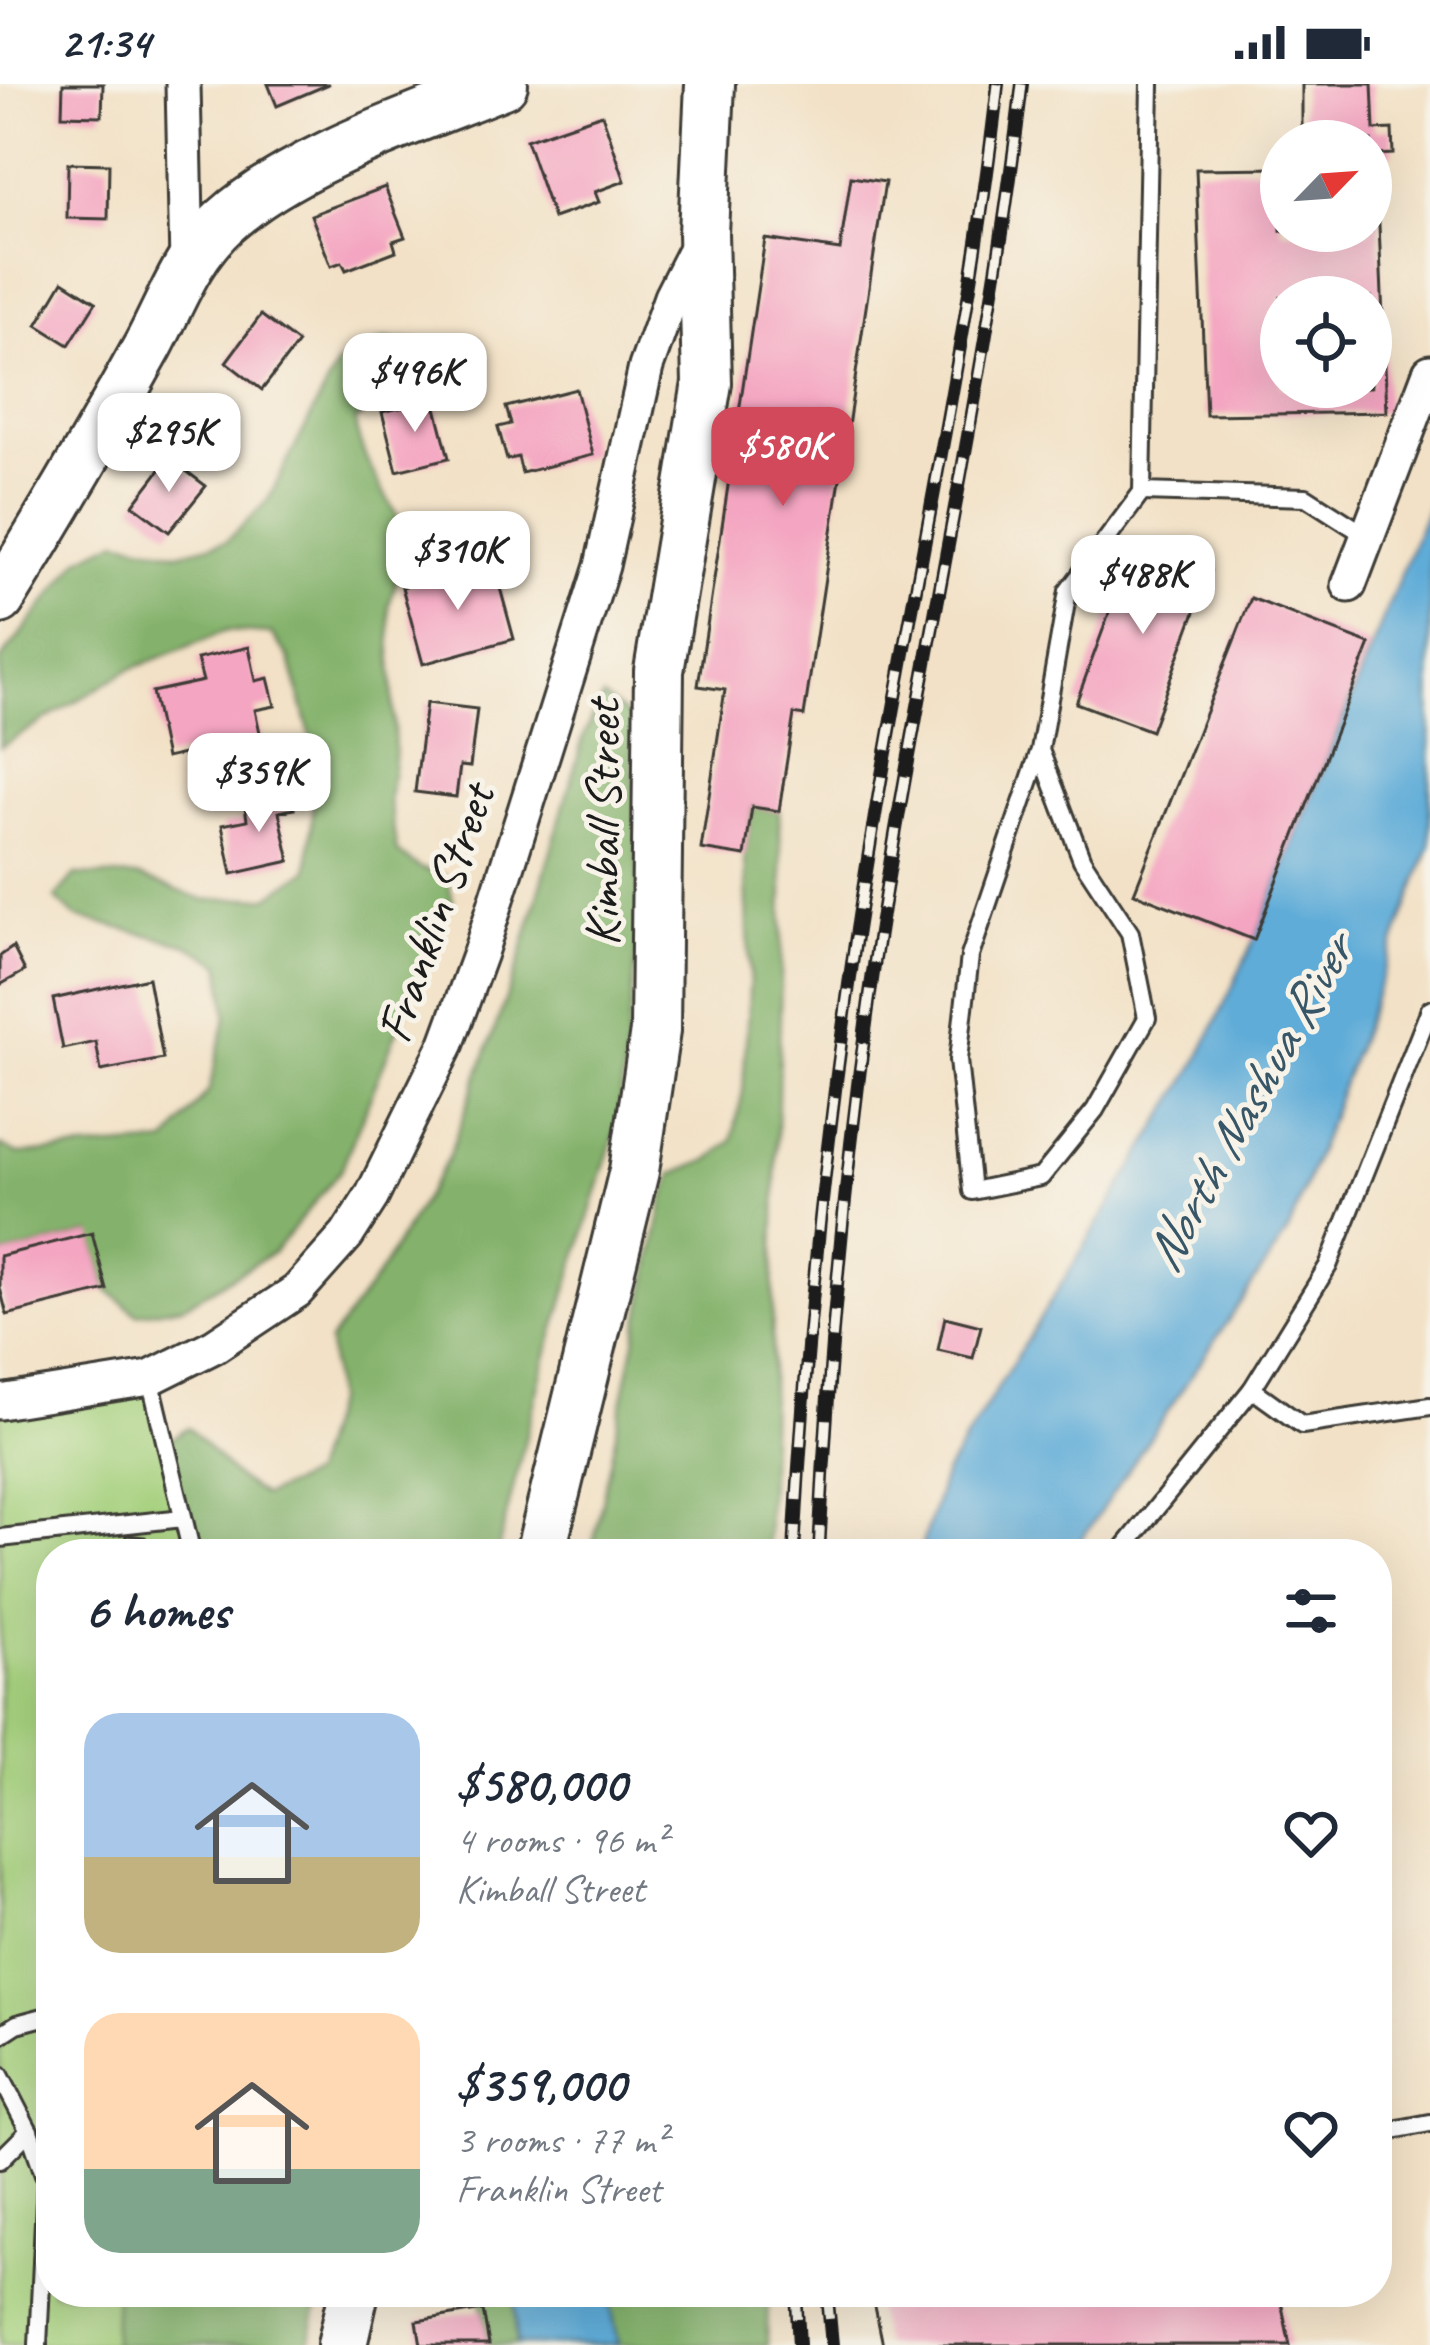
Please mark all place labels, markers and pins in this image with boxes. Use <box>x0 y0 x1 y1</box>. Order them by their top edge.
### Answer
pin: $496K <box>331 333 499 435</box>
pin: $295K <box>85 393 253 495</box>
pin: $580K <box>699 407 867 509</box>
pin: $310K <box>374 511 542 613</box>
pin: $488K <box>1059 535 1227 637</box>
pin: $359K <box>175 733 343 835</box>

